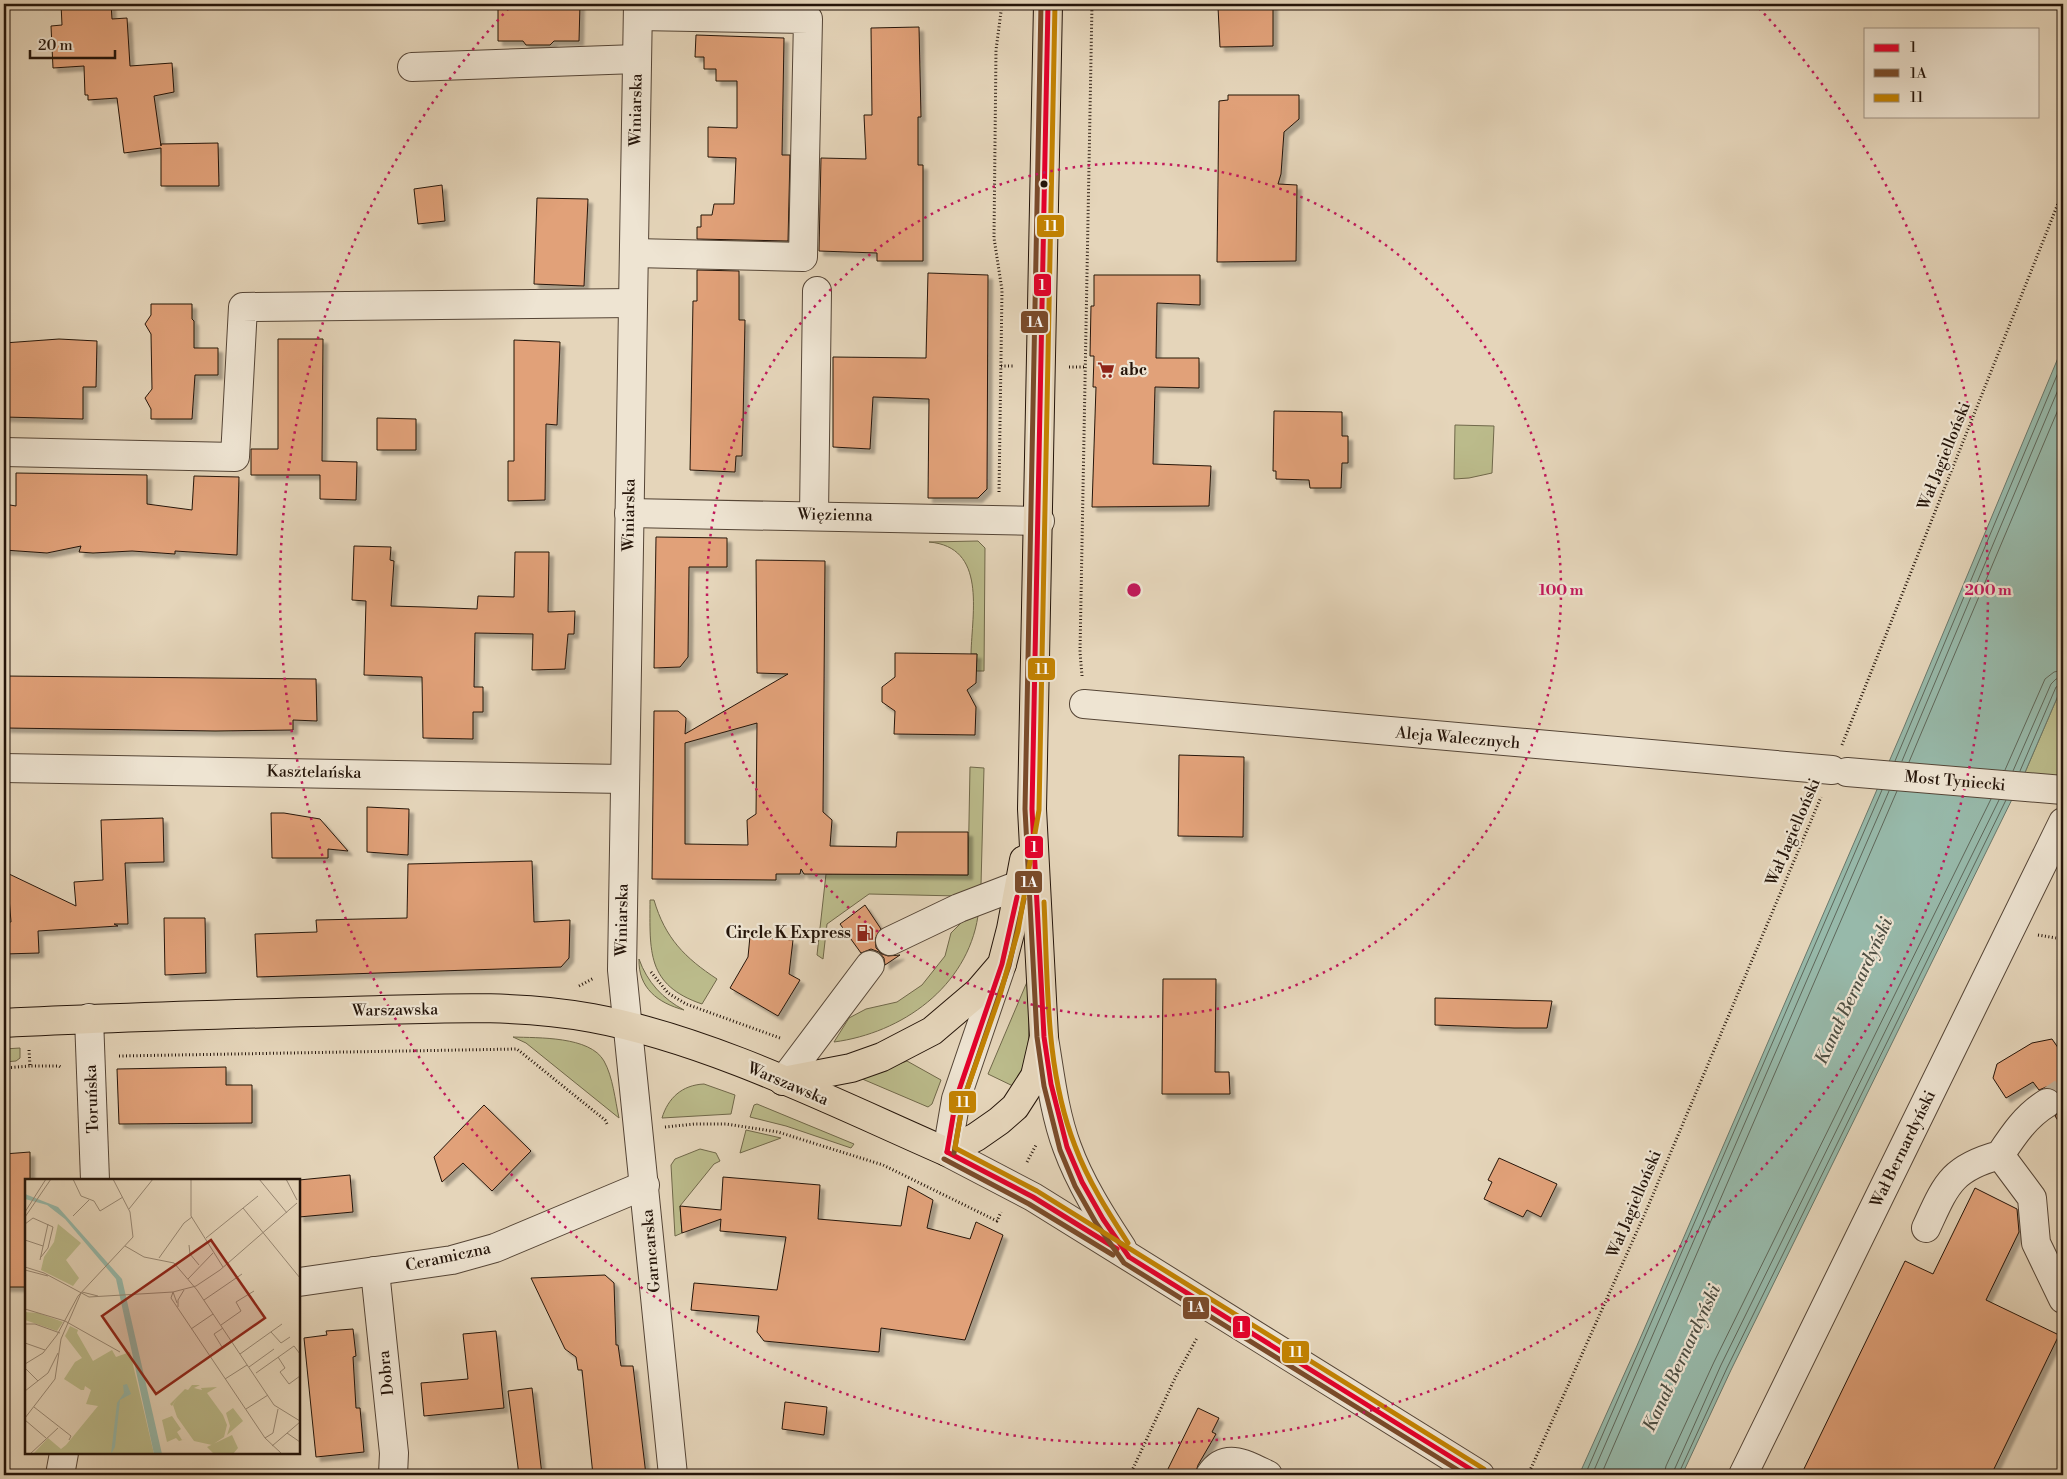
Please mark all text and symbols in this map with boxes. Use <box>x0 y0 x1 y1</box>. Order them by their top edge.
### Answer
scale bar <box>30 28 115 60</box>
legend <box>1864 28 2040 118</box>
text: 20 m <box>38 36 73 55</box>
text: 1 <box>1910 38 1917 57</box>
text: 1A <box>1910 64 1927 83</box>
street label: Winiarska <box>625 72 647 148</box>
text: 11 <box>1910 88 1924 107</box>
unlabelled marker <box>1039 179 1049 189</box>
line badge: 11 <box>1036 214 1065 238</box>
text: 11 <box>1044 218 1058 236</box>
line badge: 1 <box>1033 273 1052 297</box>
text: 1 <box>1039 277 1046 295</box>
line badge: 1A <box>1020 310 1049 334</box>
text: 1A <box>1027 314 1044 332</box>
supermarket icon: abc <box>1096 360 1116 380</box>
place label: abc <box>1120 360 1147 380</box>
street label: Wał Jagielloński <box>1913 399 1975 514</box>
street label: Winiarska <box>618 477 640 553</box>
street label: Więzienna <box>796 504 874 526</box>
centre of rings <box>1125 581 1143 599</box>
text: 100 m <box>1539 581 1584 600</box>
text: 200 m <box>1964 581 2012 600</box>
line badge: 11 <box>1027 657 1056 681</box>
text: 11 <box>1035 661 1049 679</box>
street label: Aleja Walecznych <box>1394 723 1522 753</box>
street label: Kasztelańska <box>266 761 363 783</box>
street label: Most Tyniecki <box>1904 767 2006 795</box>
street label: Wał Jagielloński <box>1761 775 1825 890</box>
line badge: 1 <box>1024 835 1044 859</box>
text: 1 <box>1031 839 1038 857</box>
line badge: 1A <box>1014 870 1043 894</box>
text: 1A <box>1021 874 1038 892</box>
street label: Winiarska <box>611 882 633 958</box>
water label: Kanał Bernardyński <box>1810 913 1898 1068</box>
place label: Circle K Express <box>726 923 851 943</box>
fuel station icon: Circle K Express <box>855 923 875 943</box>
street label: Warszawska <box>351 999 439 1021</box>
street label: Warszawska <box>743 1058 833 1110</box>
street label: Toruńska <box>81 1063 103 1134</box>
street label: Wał Bernardyński <box>1866 1087 1940 1212</box>
line badge: 11 <box>948 1090 977 1114</box>
text: 11 <box>956 1094 970 1112</box>
street label: Wał Jagielloński <box>1602 1147 1666 1262</box>
inset map <box>25 1179 300 1454</box>
street label: Garncarska <box>637 1208 665 1294</box>
street label: Ceramiczna <box>404 1238 493 1276</box>
water label: Kanał Bernardyński <box>1638 1280 1726 1435</box>
line badge: 1A <box>1182 1296 1210 1320</box>
text: 1A <box>1188 1299 1205 1317</box>
line badge: 1 <box>1232 1315 1251 1339</box>
text: 1 <box>1238 1319 1245 1337</box>
line badge: 11 <box>1281 1340 1310 1364</box>
text: 11 <box>1289 1344 1303 1362</box>
street label: Dobra <box>374 1348 398 1397</box>

